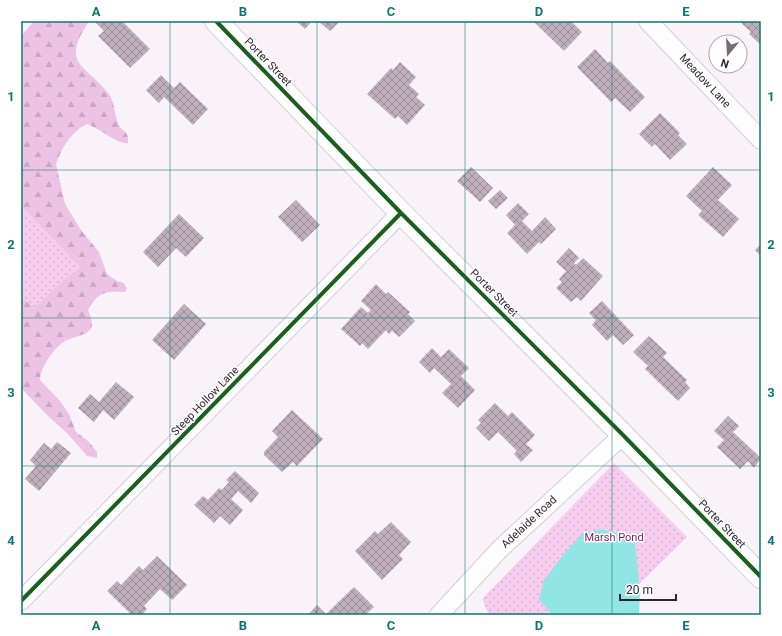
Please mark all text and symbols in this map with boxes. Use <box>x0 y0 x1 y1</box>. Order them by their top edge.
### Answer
text: A <box>92 4 101 19</box>
text: B <box>239 4 247 19</box>
text: C <box>387 4 396 19</box>
text: D <box>535 4 543 19</box>
text: E <box>682 4 690 19</box>
north arrow <box>708 34 748 74</box>
street label: Porter Street <box>242 35 295 89</box>
street label: Meadow Lane <box>677 51 733 111</box>
text: N <box>719 56 731 70</box>
text: 1 <box>7 89 15 104</box>
text: 1 <box>767 89 775 104</box>
text: 2 <box>7 237 15 252</box>
text: 2 <box>767 237 775 252</box>
street label: Porter Street <box>467 266 521 320</box>
street label: Steep Hollow Lane <box>169 364 241 438</box>
text: 3 <box>7 385 15 400</box>
text: 3 <box>767 385 775 400</box>
street label: Adelaide Road <box>499 493 559 551</box>
street label: Porter Street <box>696 497 749 551</box>
park label: Marsh Pond <box>584 531 644 544</box>
text: 4 <box>7 533 15 548</box>
text: 4 <box>767 533 775 548</box>
scale bar <box>620 576 676 602</box>
text: 20 m <box>626 583 653 597</box>
text: A <box>92 618 101 633</box>
text: B <box>239 618 247 633</box>
text: C <box>387 618 396 633</box>
text: D <box>535 618 543 633</box>
text: E <box>682 618 690 633</box>

